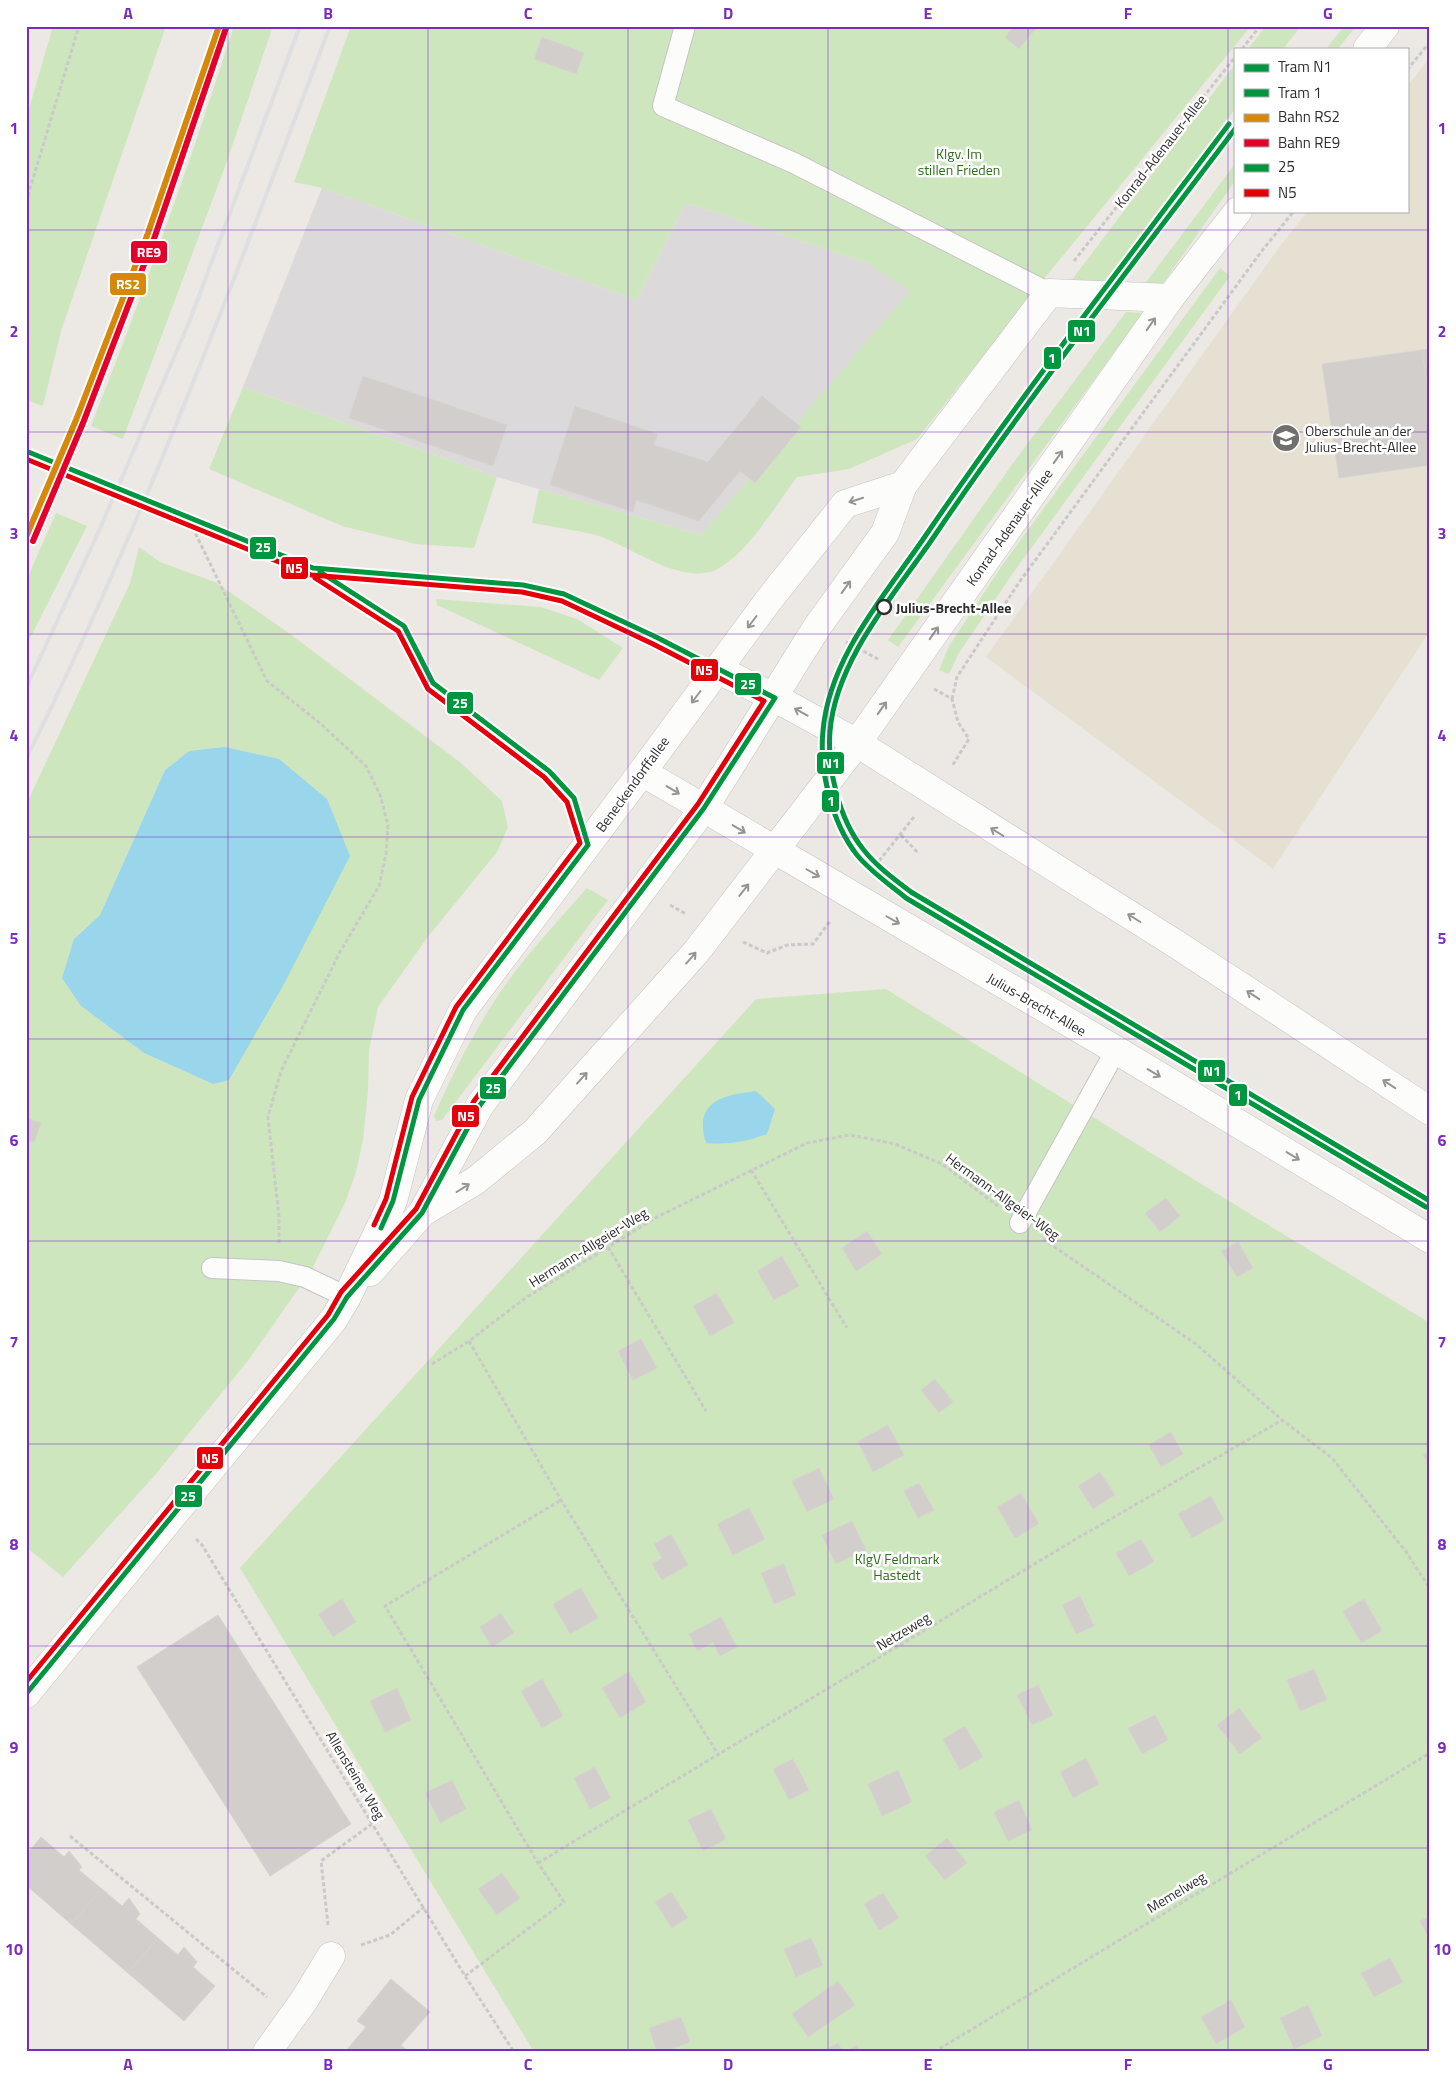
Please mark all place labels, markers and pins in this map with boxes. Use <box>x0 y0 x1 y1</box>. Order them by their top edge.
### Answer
place label: Oberschule an der Julius-Brecht-Allee <box>1305 420 1416 457</box>
school or university icon: Oberschule an der Julius-Brecht-Allee <box>1271 423 1301 453</box>
place label: Julius-Brecht-Allee <box>896 597 1011 618</box>
marker: Julius-Brecht-Allee <box>876 599 892 615</box>

